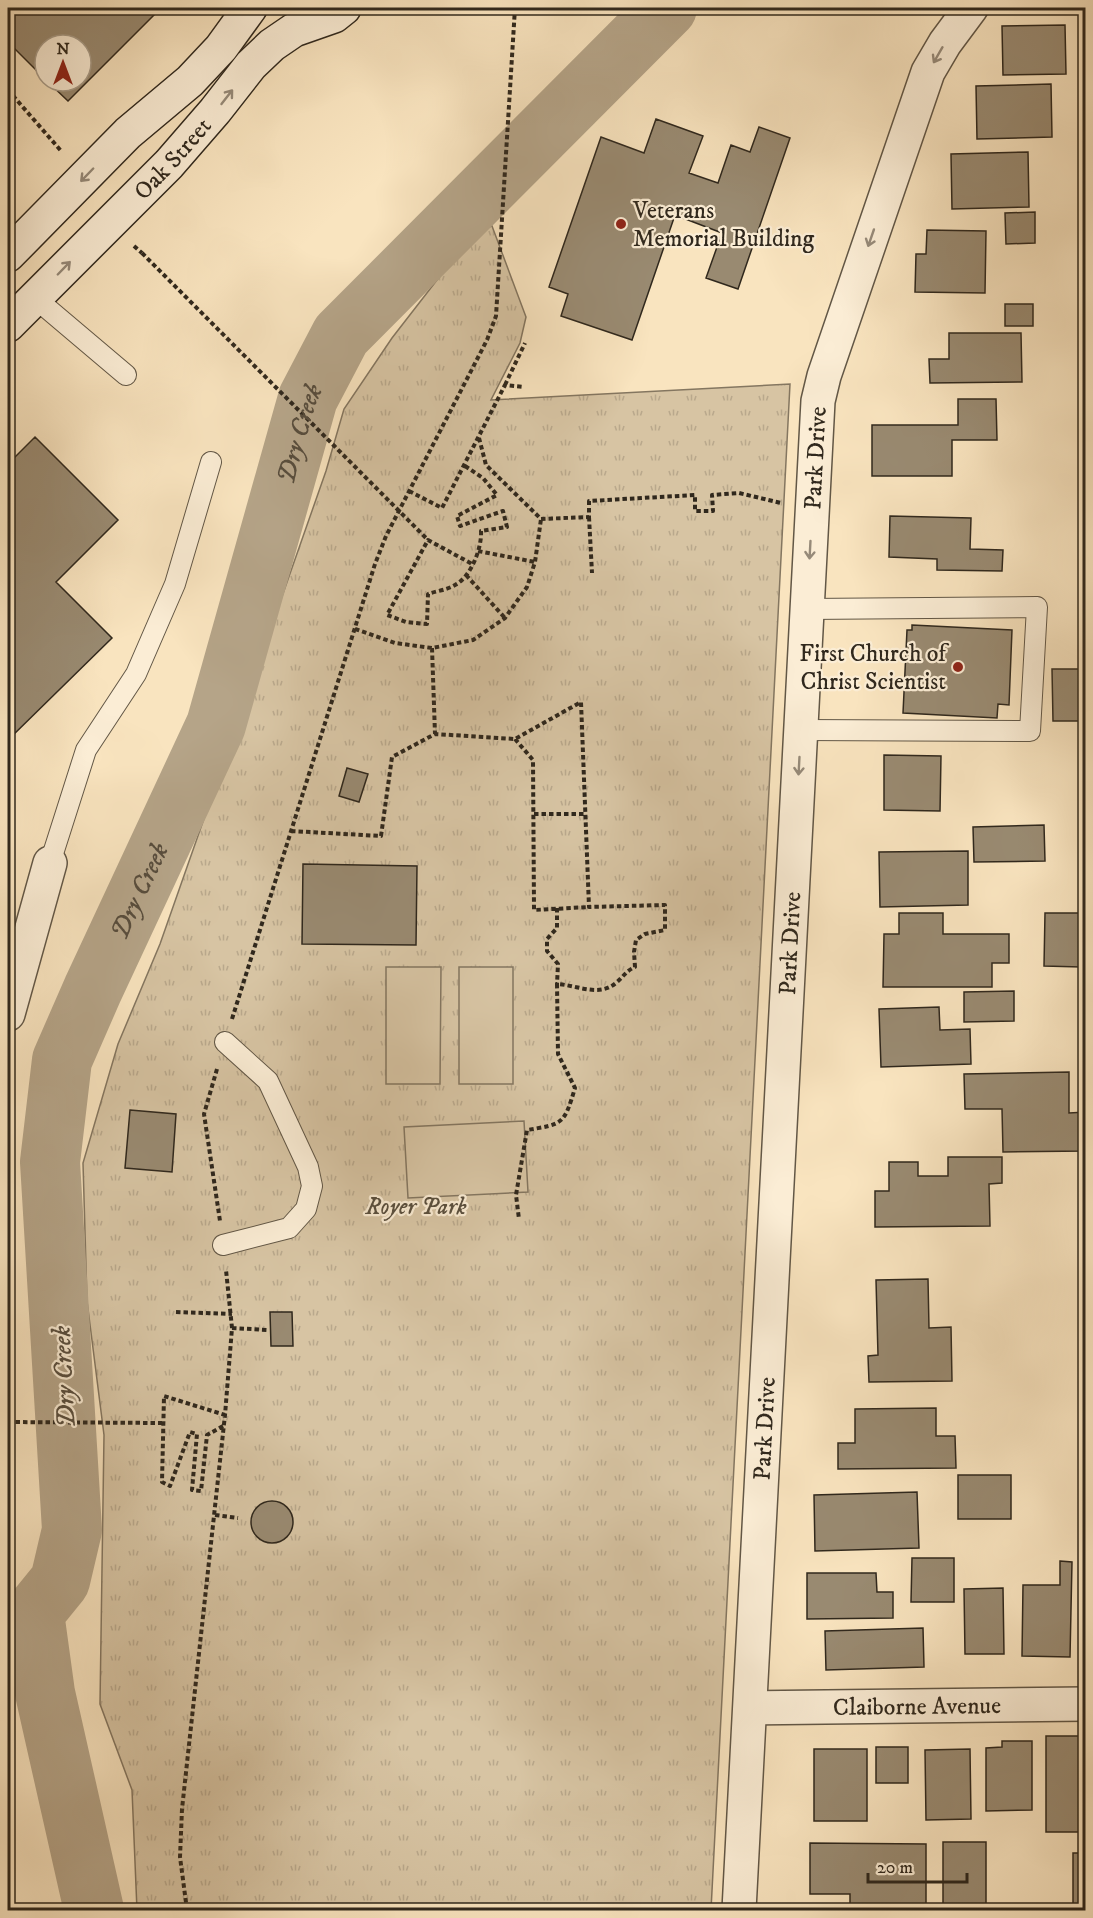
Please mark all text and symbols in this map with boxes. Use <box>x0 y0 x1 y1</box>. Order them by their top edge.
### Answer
north arrow <box>33 33 93 93</box>
text: N <box>56 39 70 59</box>
one-way arrow <box>932 46 944 63</box>
one-way arrow <box>220 89 233 105</box>
street label: Oak Street <box>128 112 219 207</box>
one-way arrow <box>80 168 95 183</box>
place label: Veterans Memorial Building <box>632 196 815 254</box>
marker: Veterans Memorial Building <box>614 217 628 231</box>
one-way arrow <box>864 228 875 247</box>
one-way arrow <box>56 261 71 276</box>
water label: Dry Creek <box>270 378 331 487</box>
street label: Park Drive <box>798 406 834 510</box>
one-way arrow <box>804 540 815 560</box>
place label: First Church of Christ Scientist <box>799 639 949 697</box>
marker: First Church of Christ Scientist <box>951 660 965 674</box>
one-way arrow <box>793 756 804 776</box>
water label: Dry Creek <box>104 838 177 945</box>
street label: Park Drive <box>773 891 808 996</box>
park label: Royer Park <box>364 1192 467 1222</box>
water label: Dry Creek <box>45 1325 84 1429</box>
street label: Park Drive <box>748 1376 783 1481</box>
street label: Claiborne Avenue <box>833 1691 1001 1723</box>
scale bar <box>868 1846 967 1884</box>
text: 20 m <box>877 1857 913 1879</box>

